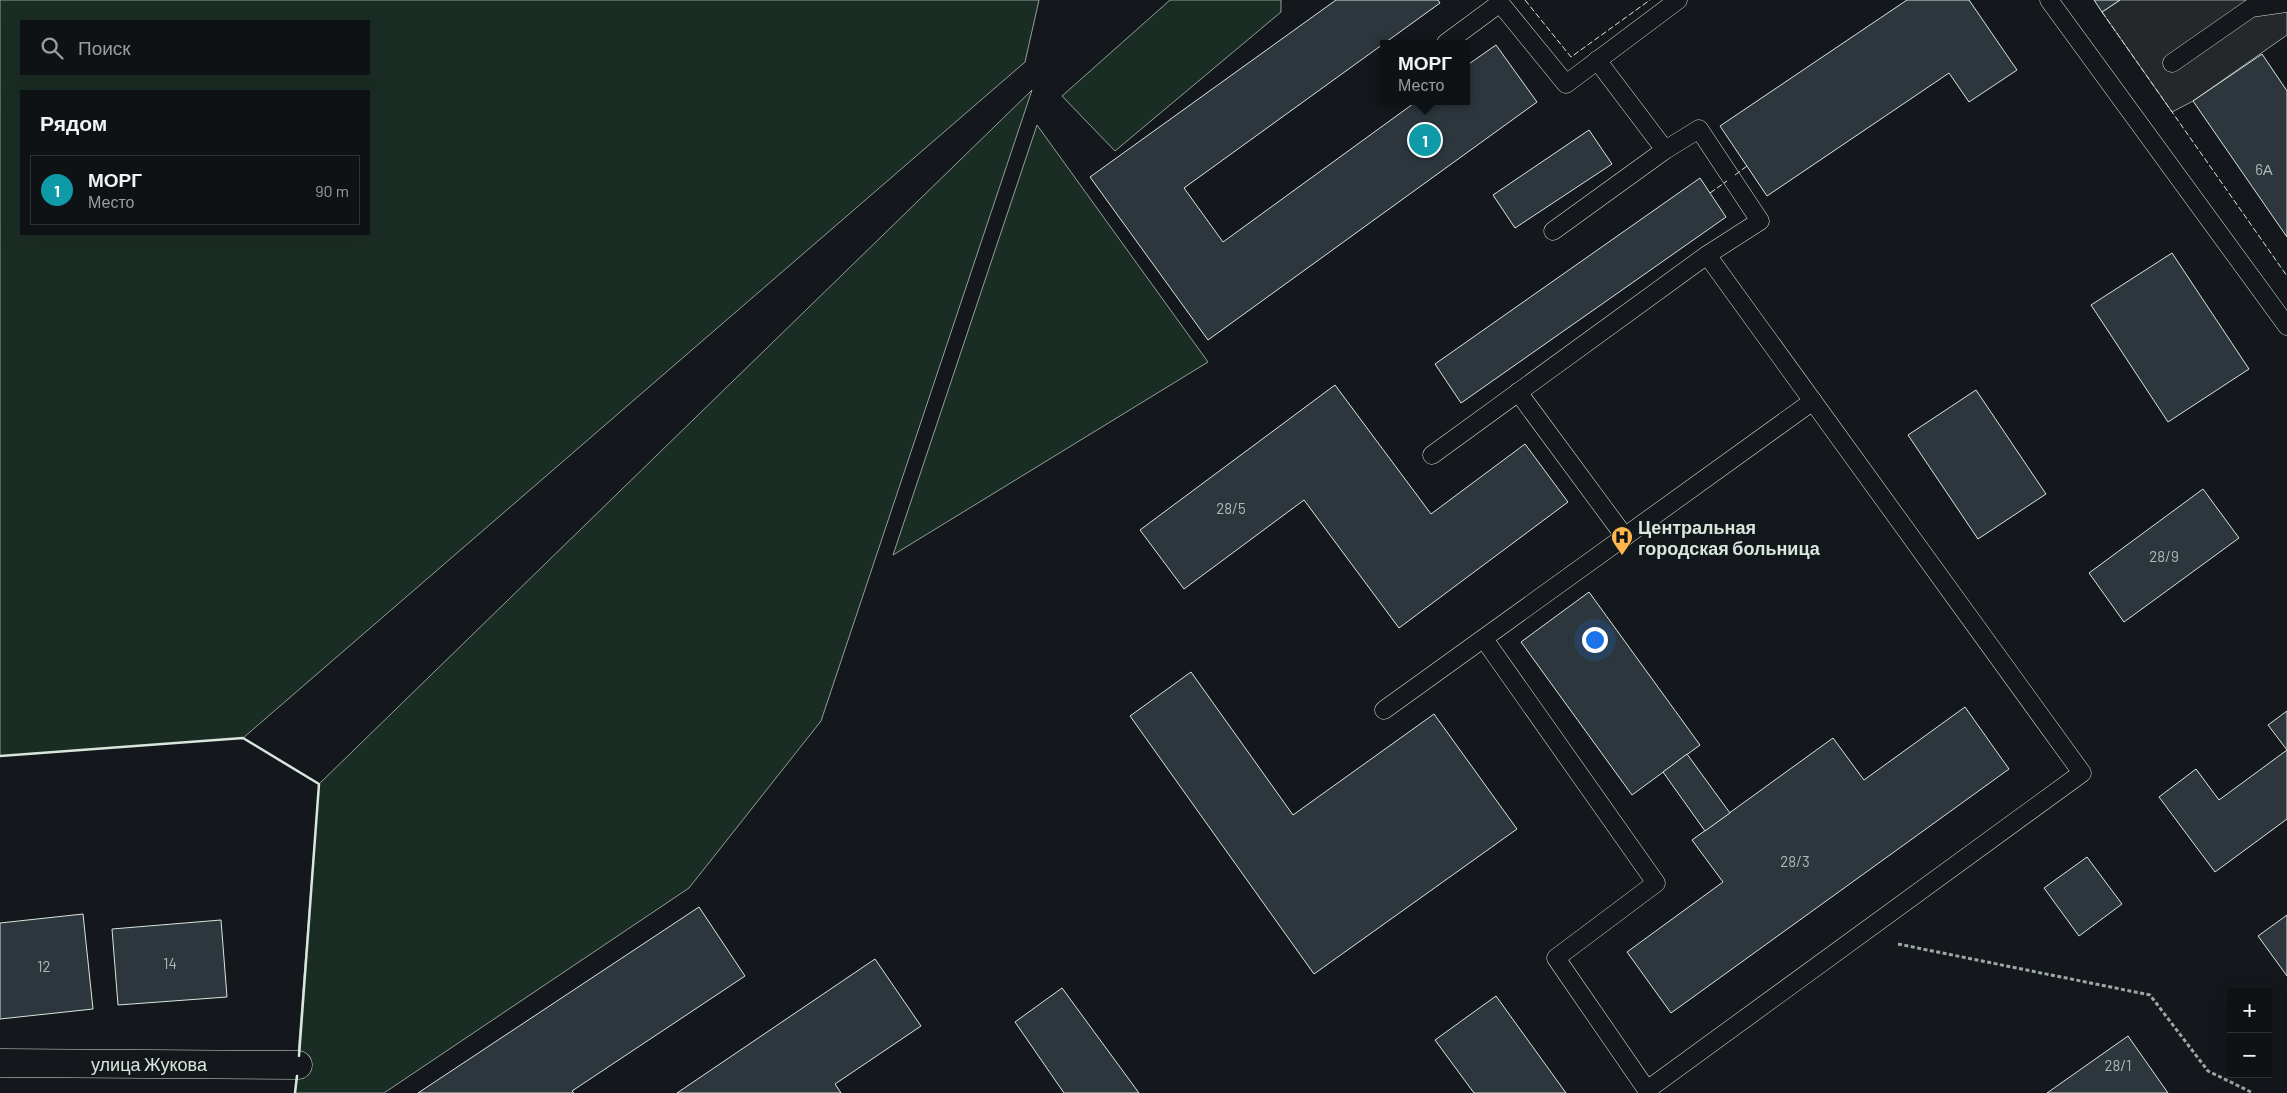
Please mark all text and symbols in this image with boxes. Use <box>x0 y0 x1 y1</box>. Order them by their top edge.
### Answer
search box <box>20 20 370 75</box>
icon: search <box>38 34 66 62</box>
text: Поиск <box>78 36 131 59</box>
popup <box>1380 40 1470 105</box>
text: МОРГ <box>1398 51 1452 74</box>
text: Место <box>1398 75 1444 94</box>
text: Рядом <box>40 110 107 135</box>
pin: 1 <box>1409 121 1441 159</box>
house number: 6А <box>2255 160 2273 178</box>
text: МОРГ <box>88 168 142 191</box>
text: 1 <box>54 181 60 200</box>
text: 90 m <box>315 181 349 200</box>
text: Место <box>88 192 134 211</box>
house number: 28/5 <box>1216 499 1246 517</box>
place label: Центральная городская больница <box>1638 516 1821 559</box>
hospital icon: Центральная городская больница <box>1610 525 1634 556</box>
house number: 28/9 <box>2149 547 2179 565</box>
your location <box>1582 627 1608 653</box>
house number: 28/3 <box>1780 852 1810 870</box>
house number: 14 <box>163 954 177 972</box>
house number: 12 <box>37 957 51 975</box>
map controls <box>2227 988 2272 1078</box>
button: + <box>2227 988 2272 1033</box>
button: − <box>2227 1033 2272 1078</box>
street label: улица Жукова <box>91 1053 208 1075</box>
house number: 28/1 <box>2104 1056 2132 1074</box>

